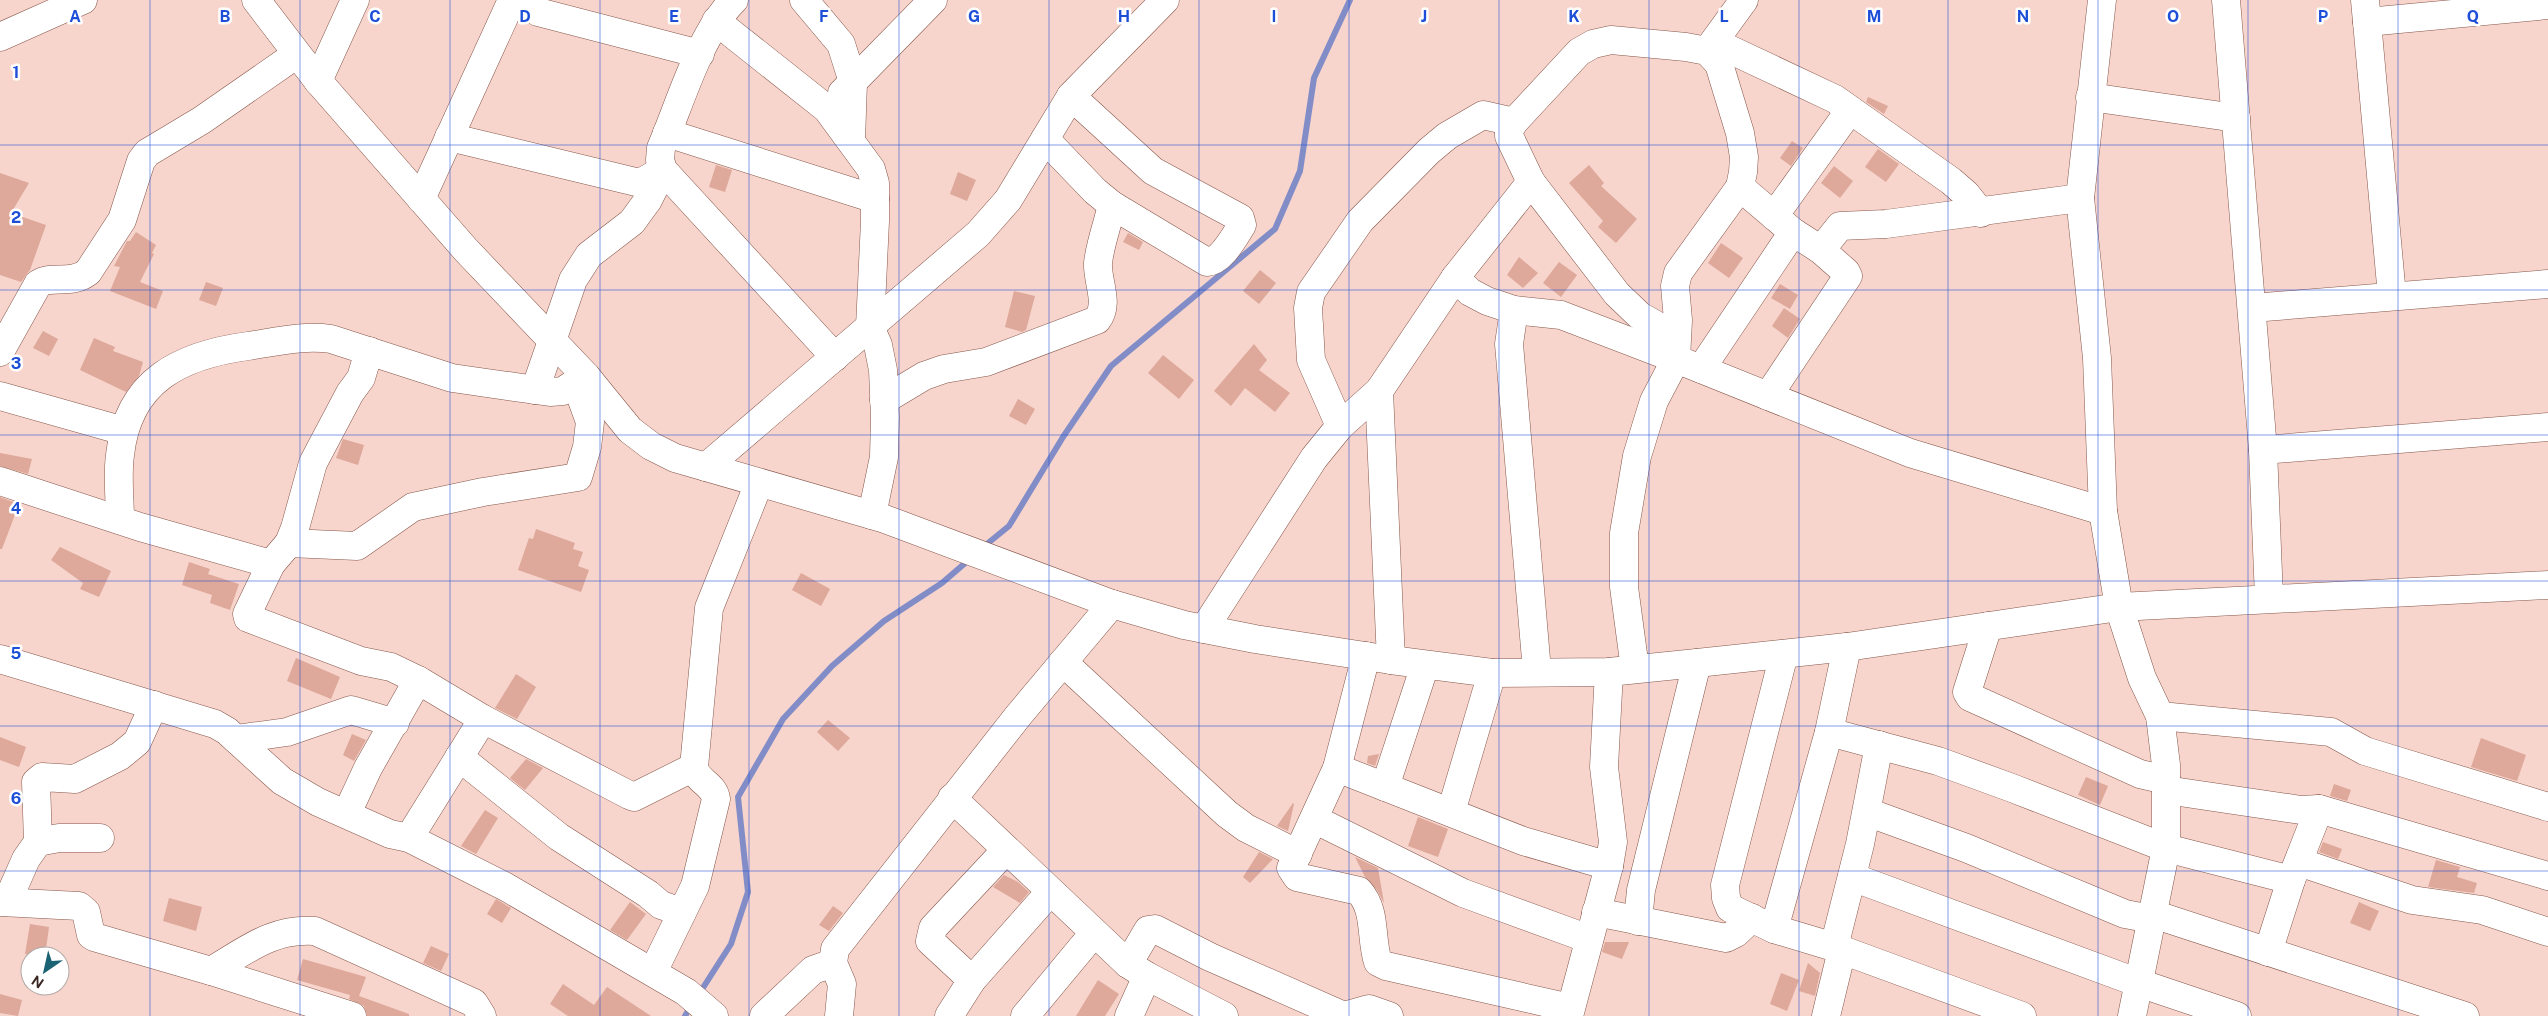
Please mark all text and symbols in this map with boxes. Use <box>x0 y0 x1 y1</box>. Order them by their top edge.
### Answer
text: A <box>69 7 81 26</box>
text: B <box>220 7 231 26</box>
text: C <box>369 7 381 26</box>
text: D <box>519 7 531 26</box>
text: E <box>669 7 679 26</box>
text: F <box>819 7 829 26</box>
text: G <box>968 7 980 26</box>
text: H <box>1118 7 1130 26</box>
text: I <box>1272 7 1276 26</box>
text: J <box>1421 7 1427 26</box>
text: K <box>1568 7 1580 26</box>
text: L <box>1719 7 1729 26</box>
text: M <box>1867 7 1881 26</box>
text: N <box>2017 7 2029 26</box>
text: O <box>2167 7 2179 26</box>
text: P <box>2318 7 2328 26</box>
text: Q <box>2467 7 2479 26</box>
text: 1 <box>13 63 19 82</box>
text: 2 <box>11 208 21 227</box>
text: 3 <box>11 354 21 373</box>
text: 4 <box>11 499 22 518</box>
text: 5 <box>11 644 22 663</box>
text: 6 <box>11 789 21 808</box>
north arrow <box>20 946 70 996</box>
text: N <box>29 972 47 991</box>

